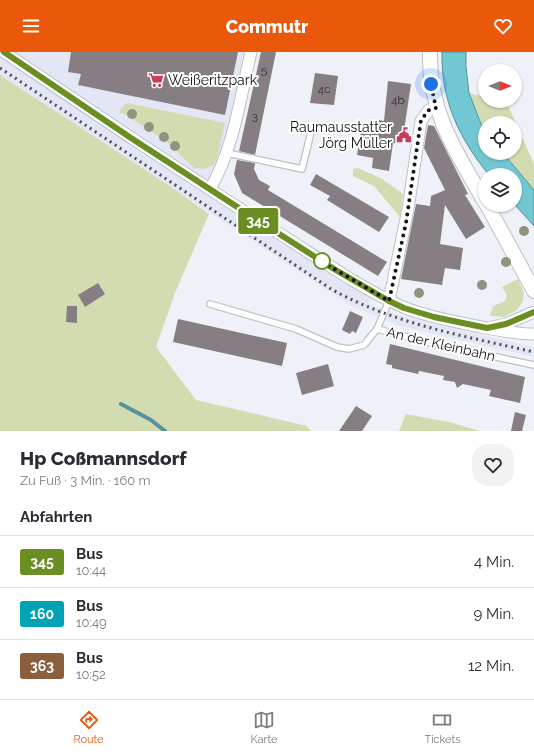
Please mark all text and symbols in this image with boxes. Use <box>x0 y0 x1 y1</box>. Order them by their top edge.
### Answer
icon: menu <box>20 15 42 37</box>
icon: heart <box>492 15 514 37</box>
text: Commutr <box>226 16 308 37</box>
house number: 5 <box>261 63 268 77</box>
north arrow <box>478 64 522 108</box>
map controls <box>478 64 522 212</box>
supermarket icon: Weißeritzpark <box>147 71 165 89</box>
place label: Weißeritzpark <box>168 72 258 88</box>
your location <box>421 74 441 94</box>
house number: 4c <box>317 82 331 96</box>
house number: 4b <box>391 93 405 107</box>
house number: 3 <box>252 109 258 123</box>
button: locate <box>478 116 522 160</box>
place label: Raumausstatter Jörg Müller <box>290 119 392 151</box>
public building icon: Raumausstatter Jörg Müller <box>395 126 413 144</box>
button: layers <box>478 168 522 212</box>
line badge: 345 <box>235 208 281 234</box>
text: 345 <box>246 213 270 229</box>
unlabelled marker <box>313 252 331 270</box>
street label: An der Kleinbahn <box>385 324 497 364</box>
button: heart <box>472 444 514 486</box>
text: Hp Coßmannsdorf <box>20 447 187 469</box>
text: Zu Fuß · 3 Min. · 160 m <box>20 473 150 488</box>
text: Abfahrten <box>20 508 92 526</box>
text: Bus <box>76 545 103 563</box>
text: 4 Min. <box>474 553 514 571</box>
text: 345 <box>30 554 54 570</box>
text: 10:44 <box>76 563 106 578</box>
text: Bus <box>76 597 103 615</box>
text: 9 Min. <box>473 605 514 623</box>
text: 160 <box>30 606 54 622</box>
text: 10:49 <box>76 615 107 630</box>
text: Bus <box>76 649 103 667</box>
text: 12 Min. <box>468 657 514 675</box>
text: 363 <box>30 658 54 674</box>
text: 10:52 <box>76 667 106 682</box>
tab: Route <box>73 709 104 746</box>
tab: Karte <box>251 709 278 746</box>
tab: Tickets <box>424 709 461 746</box>

